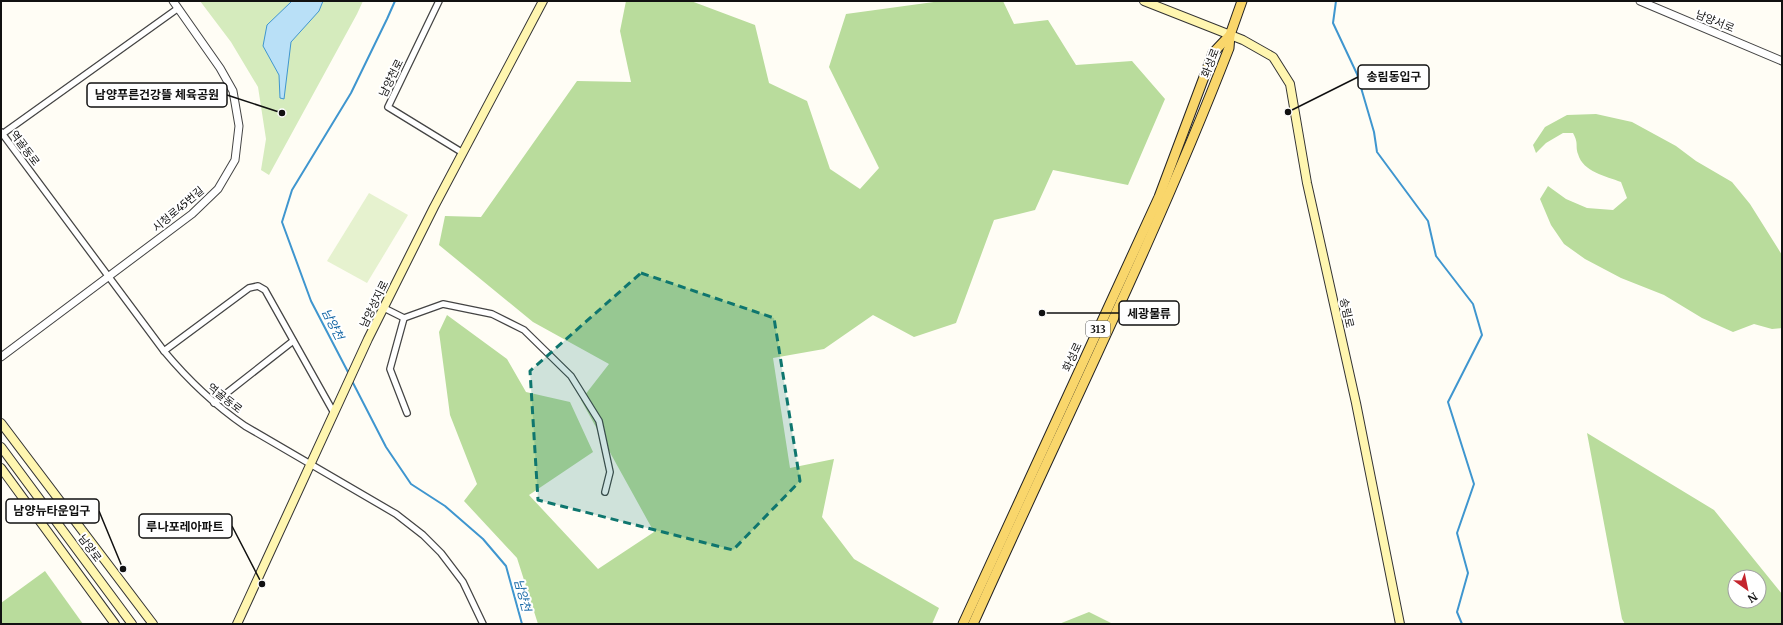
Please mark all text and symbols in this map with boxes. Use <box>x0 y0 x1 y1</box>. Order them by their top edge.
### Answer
street label: 남양서로 <box>1694 7 1736 35</box>
street label: 화성로 <box>1198 46 1222 80</box>
street label: 남양천로 <box>376 57 406 99</box>
callout: 송림동입구 <box>1358 65 1429 89</box>
text: 송림동입구 <box>1366 69 1422 84</box>
callout: 남양푸른건강뜰 체육공원 <box>87 83 227 107</box>
text: 남양푸른건강뜰 체육공원 <box>95 87 219 102</box>
street label: 역골동로 <box>7 128 43 168</box>
street label: 시청로45번길 <box>149 183 207 235</box>
street label: 남양성지로 <box>357 278 391 330</box>
street label: 송림로 <box>1337 297 1357 329</box>
callout: 세광물류 <box>1119 301 1179 325</box>
water label: 남양천 <box>319 306 348 344</box>
text: 세광물류 <box>1127 306 1171 321</box>
road number: 313 <box>1086 321 1110 337</box>
street label: 화성로 <box>1059 340 1085 374</box>
street label: 역골동로 <box>205 380 245 416</box>
callout: 남양뉴타운입구 <box>6 499 99 523</box>
text: 남양뉴타운입구 <box>13 503 91 518</box>
callout: 루나포레아파트 <box>139 514 232 538</box>
text: 루나포레아파트 <box>146 519 224 534</box>
street label: 남양로 <box>75 532 105 564</box>
north arrow <box>1727 569 1767 609</box>
water label: 남양천 <box>511 577 535 615</box>
text: N <box>1745 589 1760 606</box>

